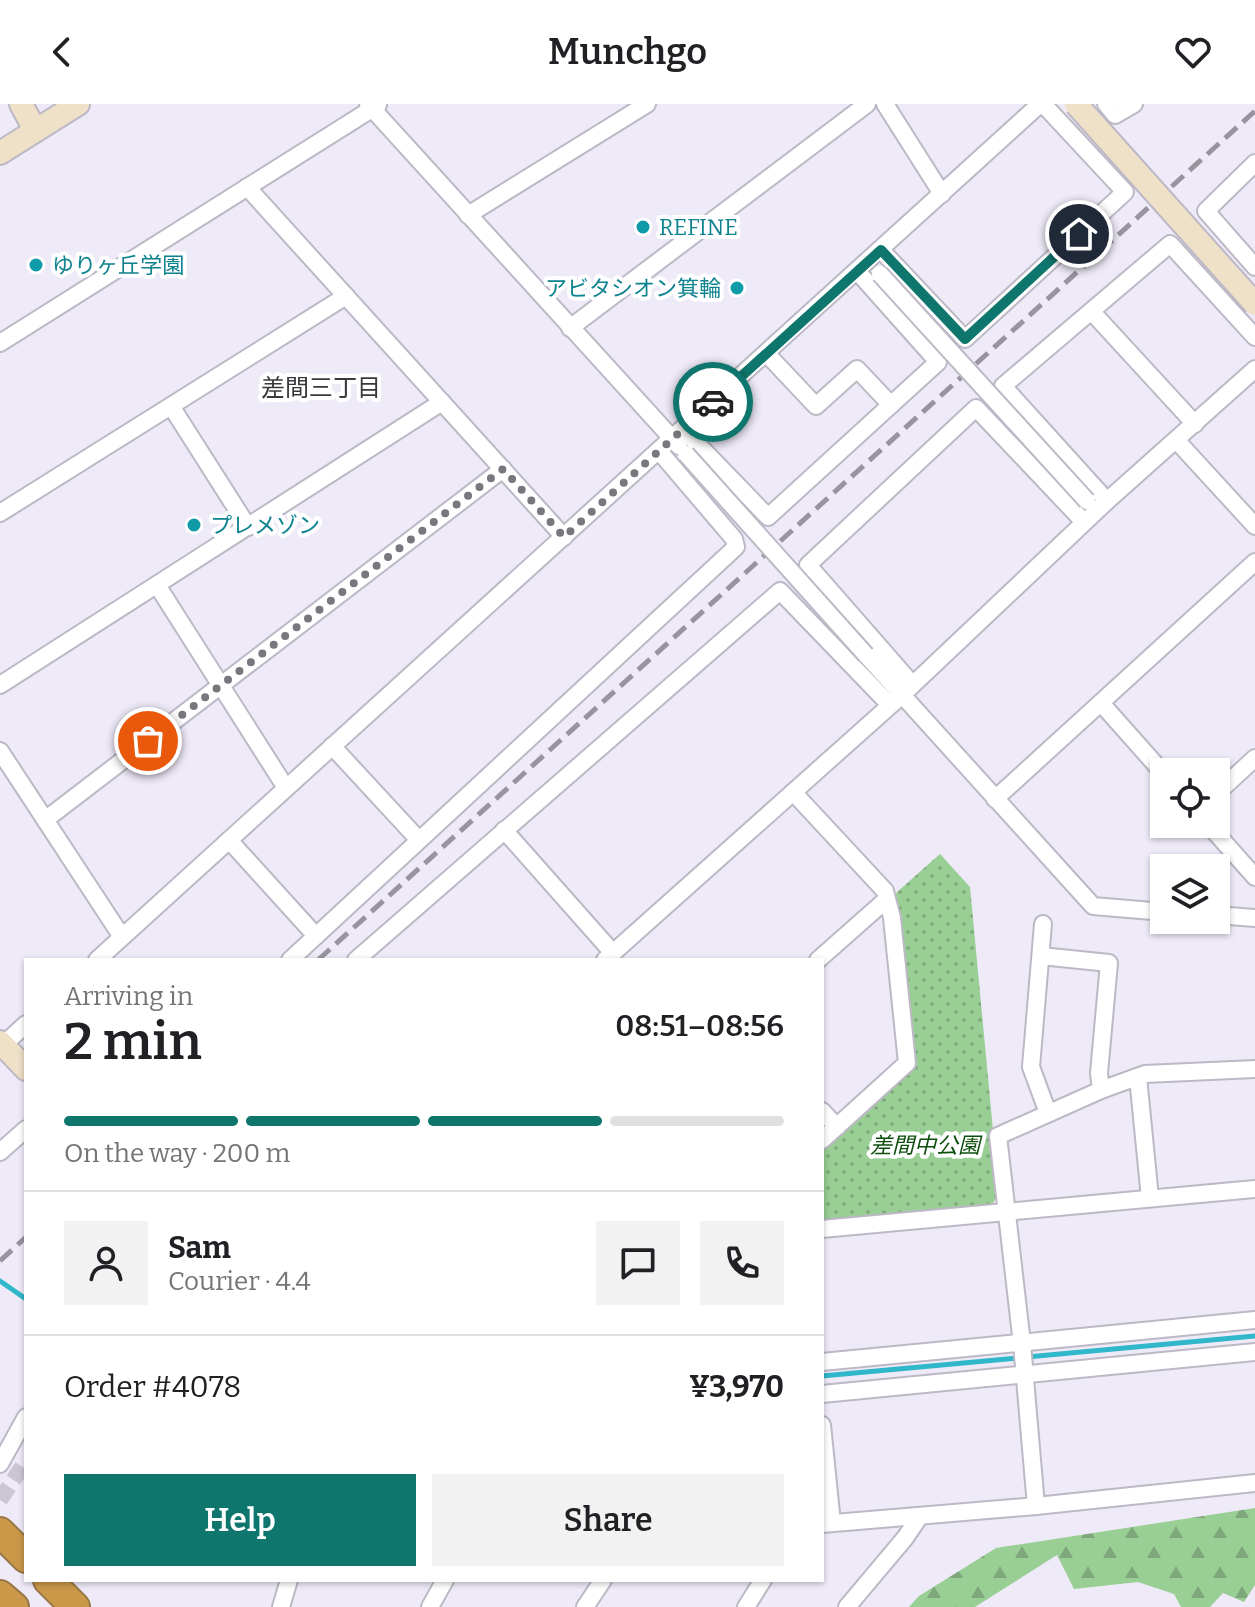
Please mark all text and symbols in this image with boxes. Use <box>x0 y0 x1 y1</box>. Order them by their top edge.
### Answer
icon: back <box>40 30 84 74</box>
text: Munchgo <box>548 30 707 74</box>
icon: heart <box>1171 30 1215 74</box>
pin <box>1045 200 1113 268</box>
icon: home <box>1057 212 1101 256</box>
place label: REFINE <box>659 214 738 241</box>
marker: REFINE <box>634 218 652 236</box>
place label: ゆりヶ丘学園 <box>52 252 184 279</box>
marker: ゆりヶ丘学園 <box>27 256 45 274</box>
place label: アビタシオン箕輪 <box>545 275 721 302</box>
marker: アビタシオン箕輪 <box>728 279 746 297</box>
courier <box>673 362 753 442</box>
district label: 差間三丁目 <box>261 374 381 402</box>
icon: car <box>691 380 735 424</box>
place label: プレメゾン <box>210 512 320 539</box>
marker: プレメゾン <box>185 516 203 534</box>
pin <box>114 707 182 775</box>
icon: bag <box>126 719 170 763</box>
map controls <box>1150 758 1230 934</box>
button: locate <box>1150 758 1230 838</box>
button: layers <box>1150 854 1230 934</box>
text: Arriving in <box>64 981 193 1012</box>
text: 08:51–08:56 <box>615 1008 784 1044</box>
text: 2 min <box>64 1010 202 1073</box>
park label: 差間中公園 <box>870 1132 983 1159</box>
text: On the way · 200 m <box>64 1138 290 1169</box>
button: person <box>64 1221 148 1305</box>
button: chat <box>596 1221 680 1305</box>
button: phone <box>700 1221 784 1305</box>
text: Sam <box>168 1230 231 1266</box>
text: Courier · 4.4 <box>168 1266 311 1297</box>
text: Order #4078 <box>64 1369 241 1405</box>
text: ¥3,970 <box>689 1369 784 1405</box>
button: Help <box>64 1474 416 1566</box>
button: Share <box>432 1474 784 1566</box>

